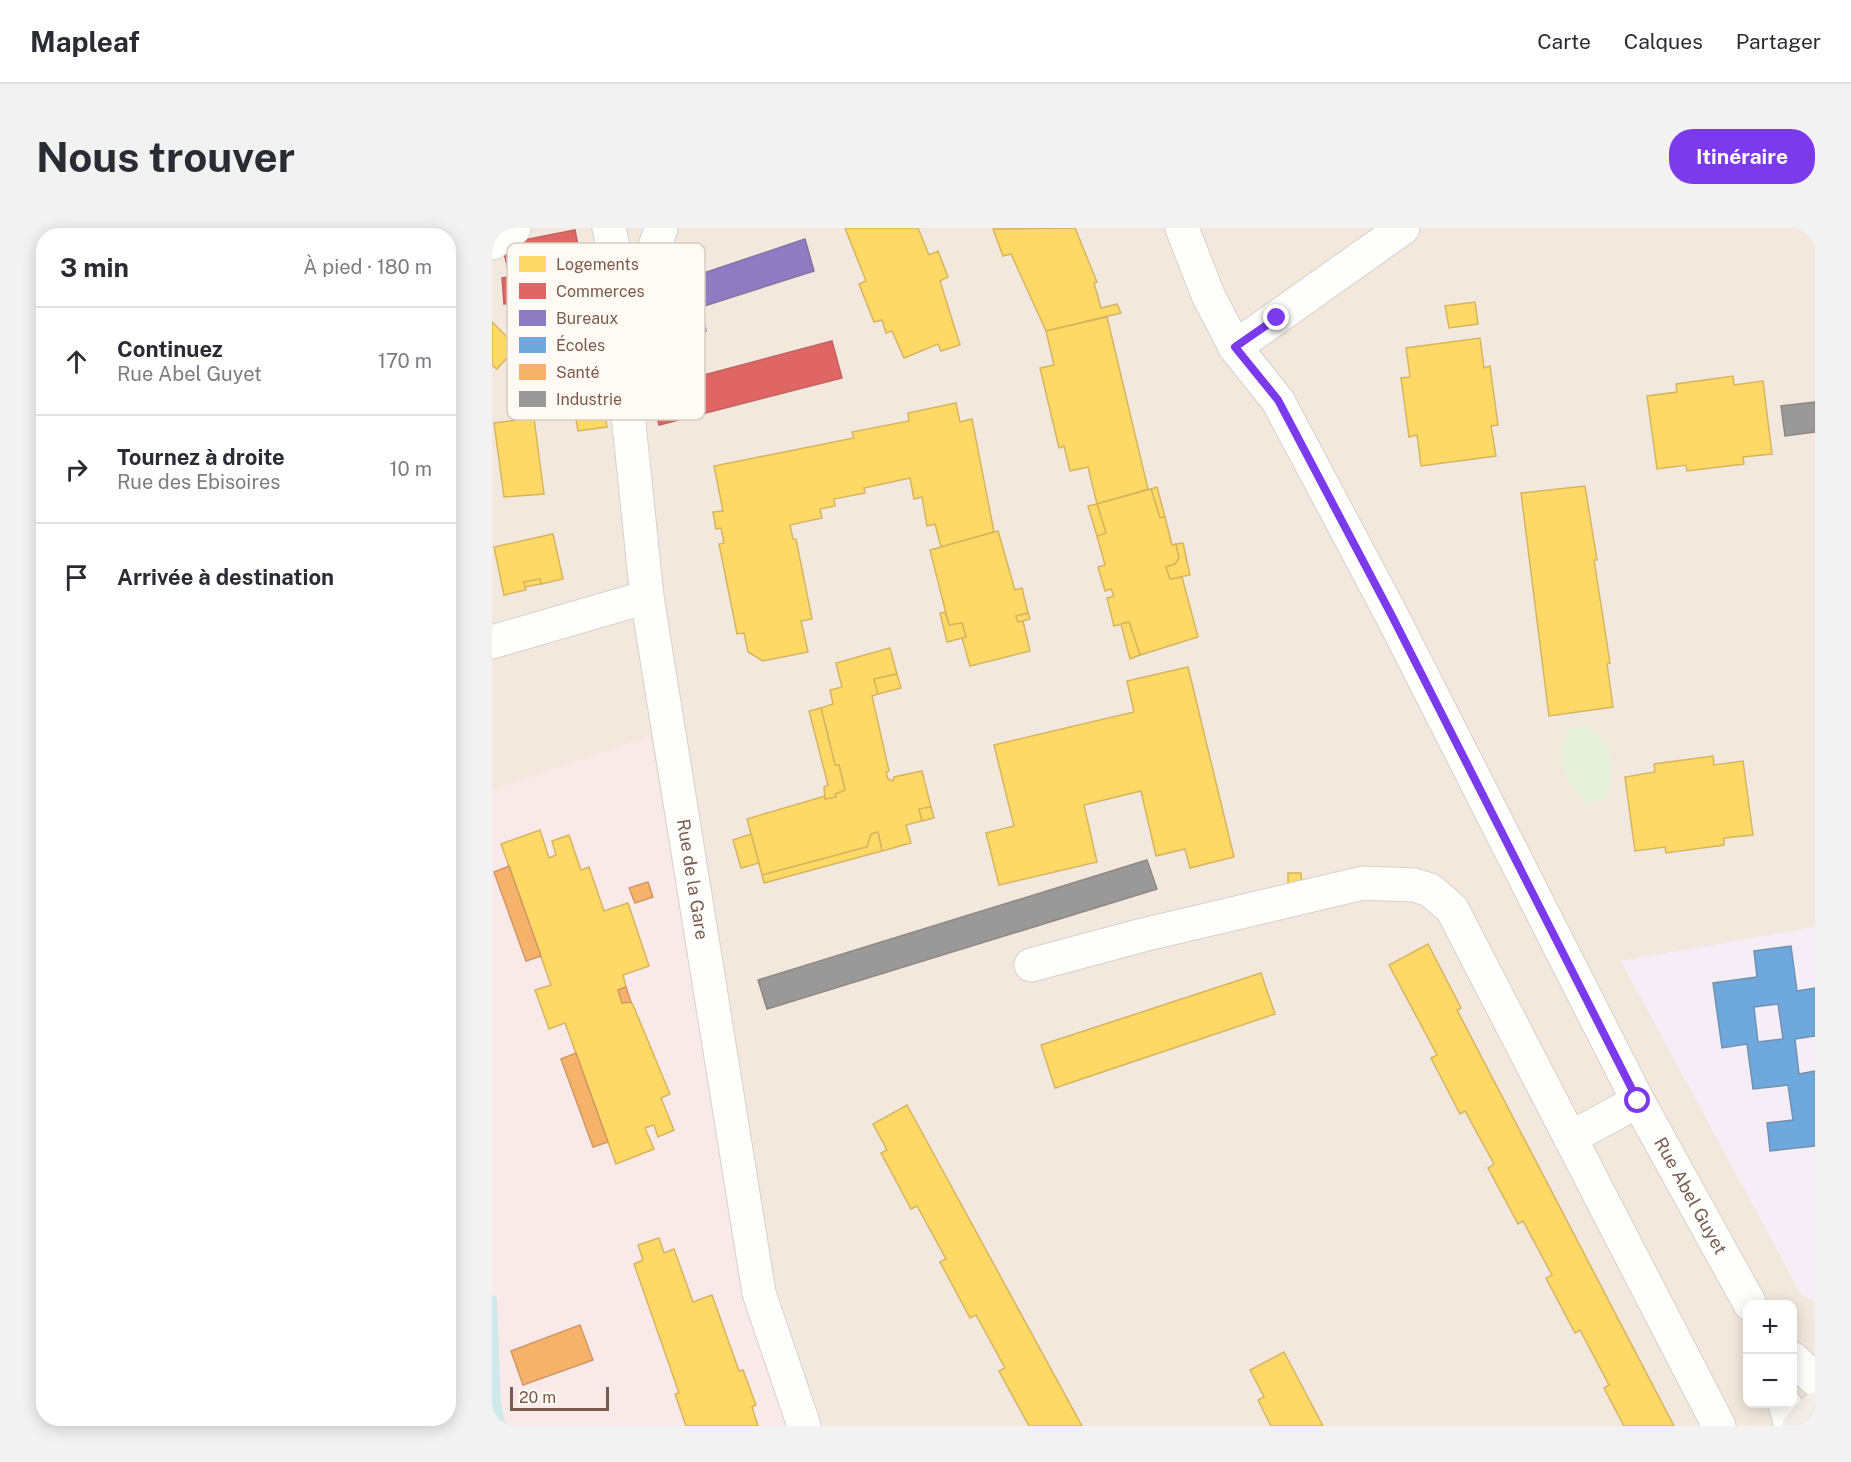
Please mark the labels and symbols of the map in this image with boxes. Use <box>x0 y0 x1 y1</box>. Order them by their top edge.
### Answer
legend <box>507 243 705 420</box>
text: Logements <box>556 255 639 274</box>
text: Commerces <box>556 282 645 301</box>
route end <box>1263 304 1289 330</box>
text: Bureaux <box>556 309 618 328</box>
text: Écoles <box>556 335 605 355</box>
text: Santé <box>556 363 599 382</box>
text: Industrie <box>556 390 622 409</box>
street label: Rue de la Gare <box>673 817 713 941</box>
route start <box>1624 1087 1650 1113</box>
street label: Rue Abel Guyet <box>1650 1133 1731 1258</box>
scale bar <box>510 1384 609 1412</box>

